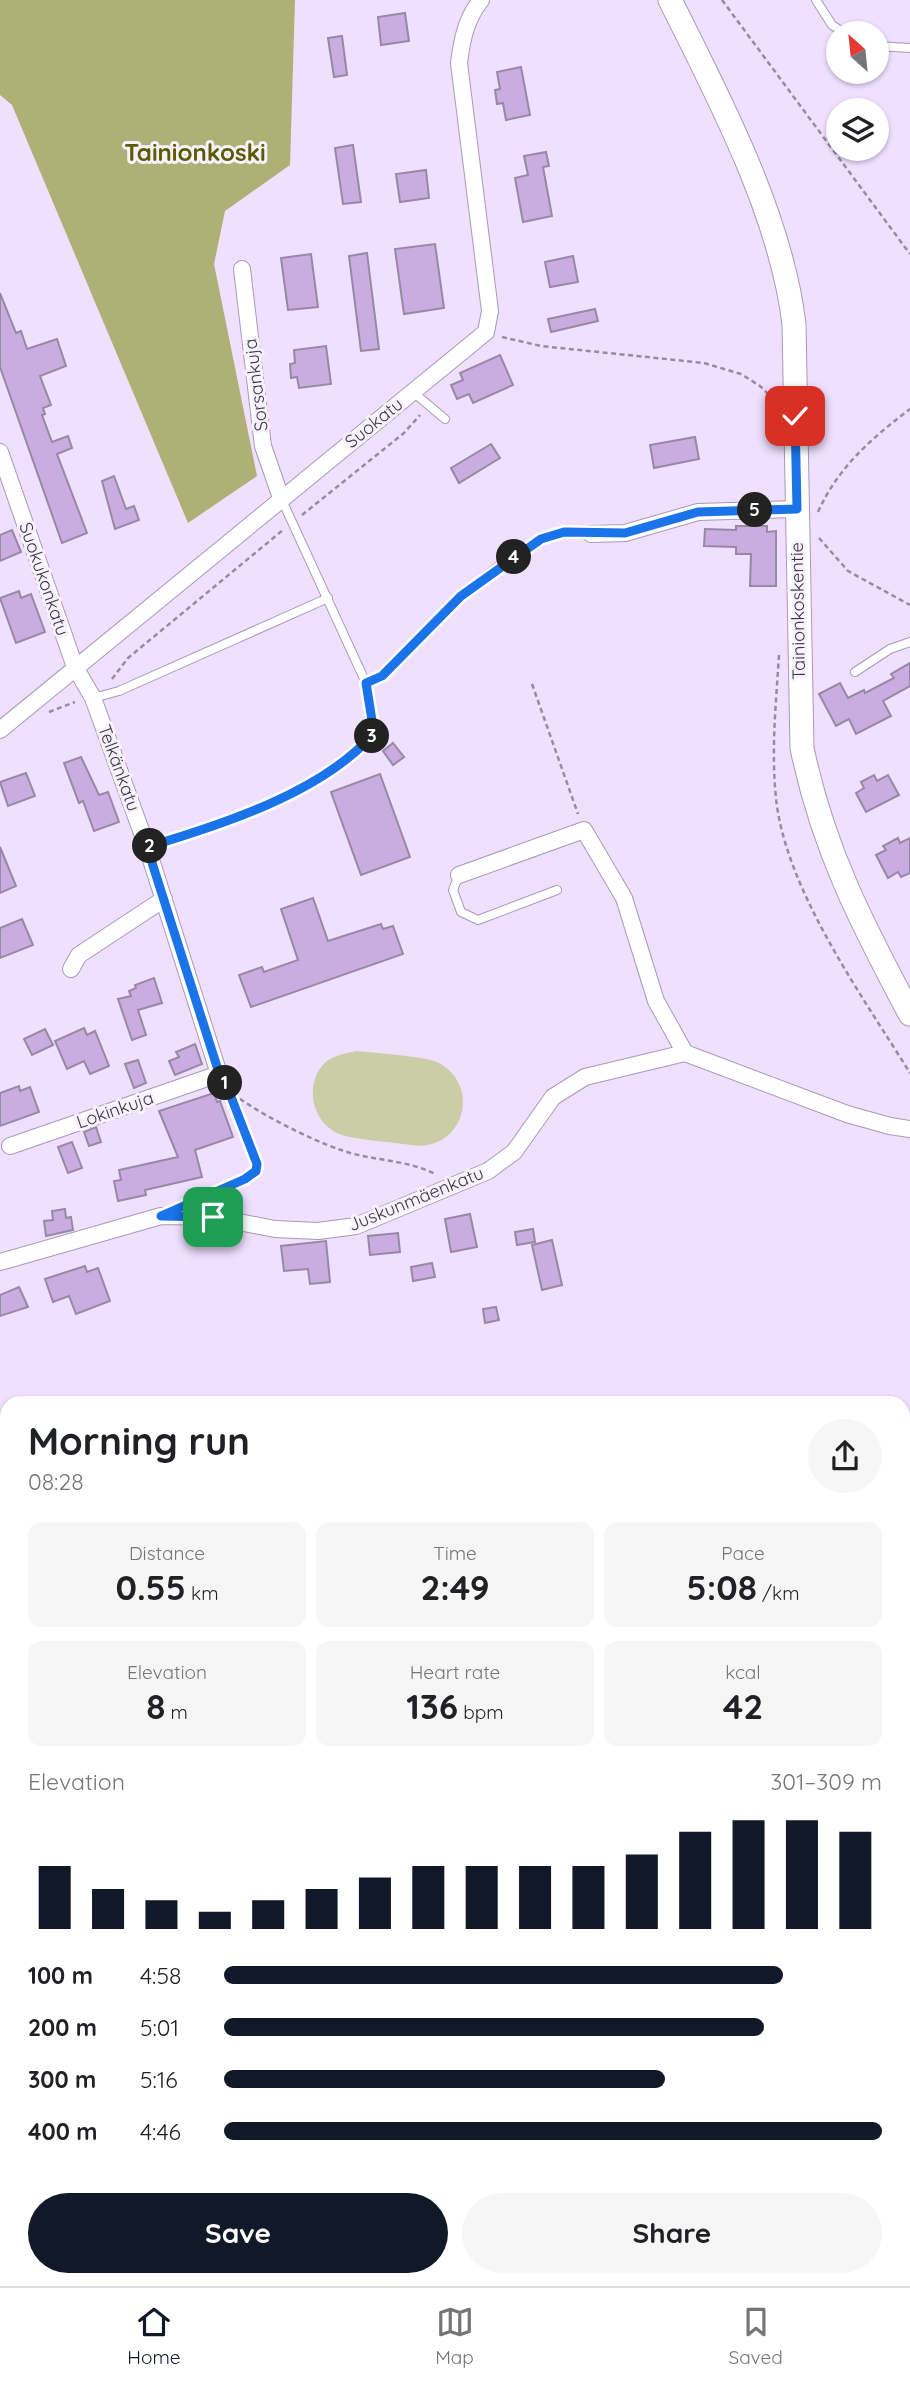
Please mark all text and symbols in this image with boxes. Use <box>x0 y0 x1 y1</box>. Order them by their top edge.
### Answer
north arrow <box>826 21 889 84</box>
map controls <box>826 21 889 161</box>
button: layers <box>826 98 889 161</box>
district label: Tainionkoski <box>124 137 266 167</box>
street label: Sorsankuja <box>238 337 273 433</box>
pin <box>765 386 825 446</box>
street label: Suokatu <box>340 392 407 453</box>
icon: check <box>776 397 814 435</box>
pin: 5 <box>738 492 772 528</box>
text: 5 <box>749 497 760 521</box>
street label: Suokukonkatu <box>14 519 75 639</box>
pin: 4 <box>496 540 532 574</box>
street label: Tainionkoskentie <box>785 542 810 680</box>
text: 4 <box>508 544 519 568</box>
pin: 3 <box>354 718 390 754</box>
street label: Telkänkatu <box>93 721 146 814</box>
text: 3 <box>366 723 377 747</box>
pin: 2 <box>132 828 168 864</box>
text: 2 <box>144 833 155 857</box>
pin: 1 <box>208 1066 243 1100</box>
text: 1 <box>221 1070 228 1094</box>
street label: Lokinkuja <box>73 1086 156 1133</box>
street label: Juskunmäenkatu <box>345 1161 487 1236</box>
pin <box>183 1187 243 1247</box>
icon: arrive <box>194 1198 232 1236</box>
text: Morning run <box>28 1417 250 1465</box>
button: share <box>808 1419 882 1493</box>
text: 08:28 <box>28 1467 84 1496</box>
text: Distance <box>129 1541 205 1565</box>
text: Time <box>433 1541 477 1565</box>
text: Pace <box>721 1541 765 1565</box>
text: 0.55 <box>115 1565 186 1609</box>
text: 2:49 <box>420 1565 490 1609</box>
text: 5:08 <box>687 1565 757 1609</box>
text: km <box>186 1581 219 1605</box>
text: /km <box>757 1581 800 1605</box>
text: Elevation <box>127 1660 207 1684</box>
text: Heart rate <box>410 1660 500 1684</box>
text: kcal <box>725 1660 761 1684</box>
text: 8 <box>146 1684 165 1728</box>
text: 136 <box>406 1684 458 1728</box>
text: 42 <box>723 1684 763 1728</box>
text: m <box>165 1700 188 1724</box>
text: bpm <box>458 1700 504 1724</box>
text: Elevation <box>28 1767 125 1796</box>
text: 301–309 m <box>770 1767 882 1796</box>
text: 100 m <box>28 1961 93 1990</box>
text: 4:58 <box>140 1961 181 1990</box>
text: 200 m <box>28 2013 97 2042</box>
text: 5:01 <box>140 2013 179 2042</box>
text: 300 m <box>28 2065 96 2094</box>
text: 5:16 <box>140 2065 178 2094</box>
text: 400 m <box>28 2117 97 2146</box>
text: 4:46 <box>140 2117 181 2146</box>
button: Save <box>28 2193 448 2273</box>
button: Share <box>462 2193 882 2273</box>
tab: Home <box>127 2303 181 2369</box>
tab: Map <box>435 2303 474 2369</box>
tab: Saved <box>729 2303 783 2369</box>

